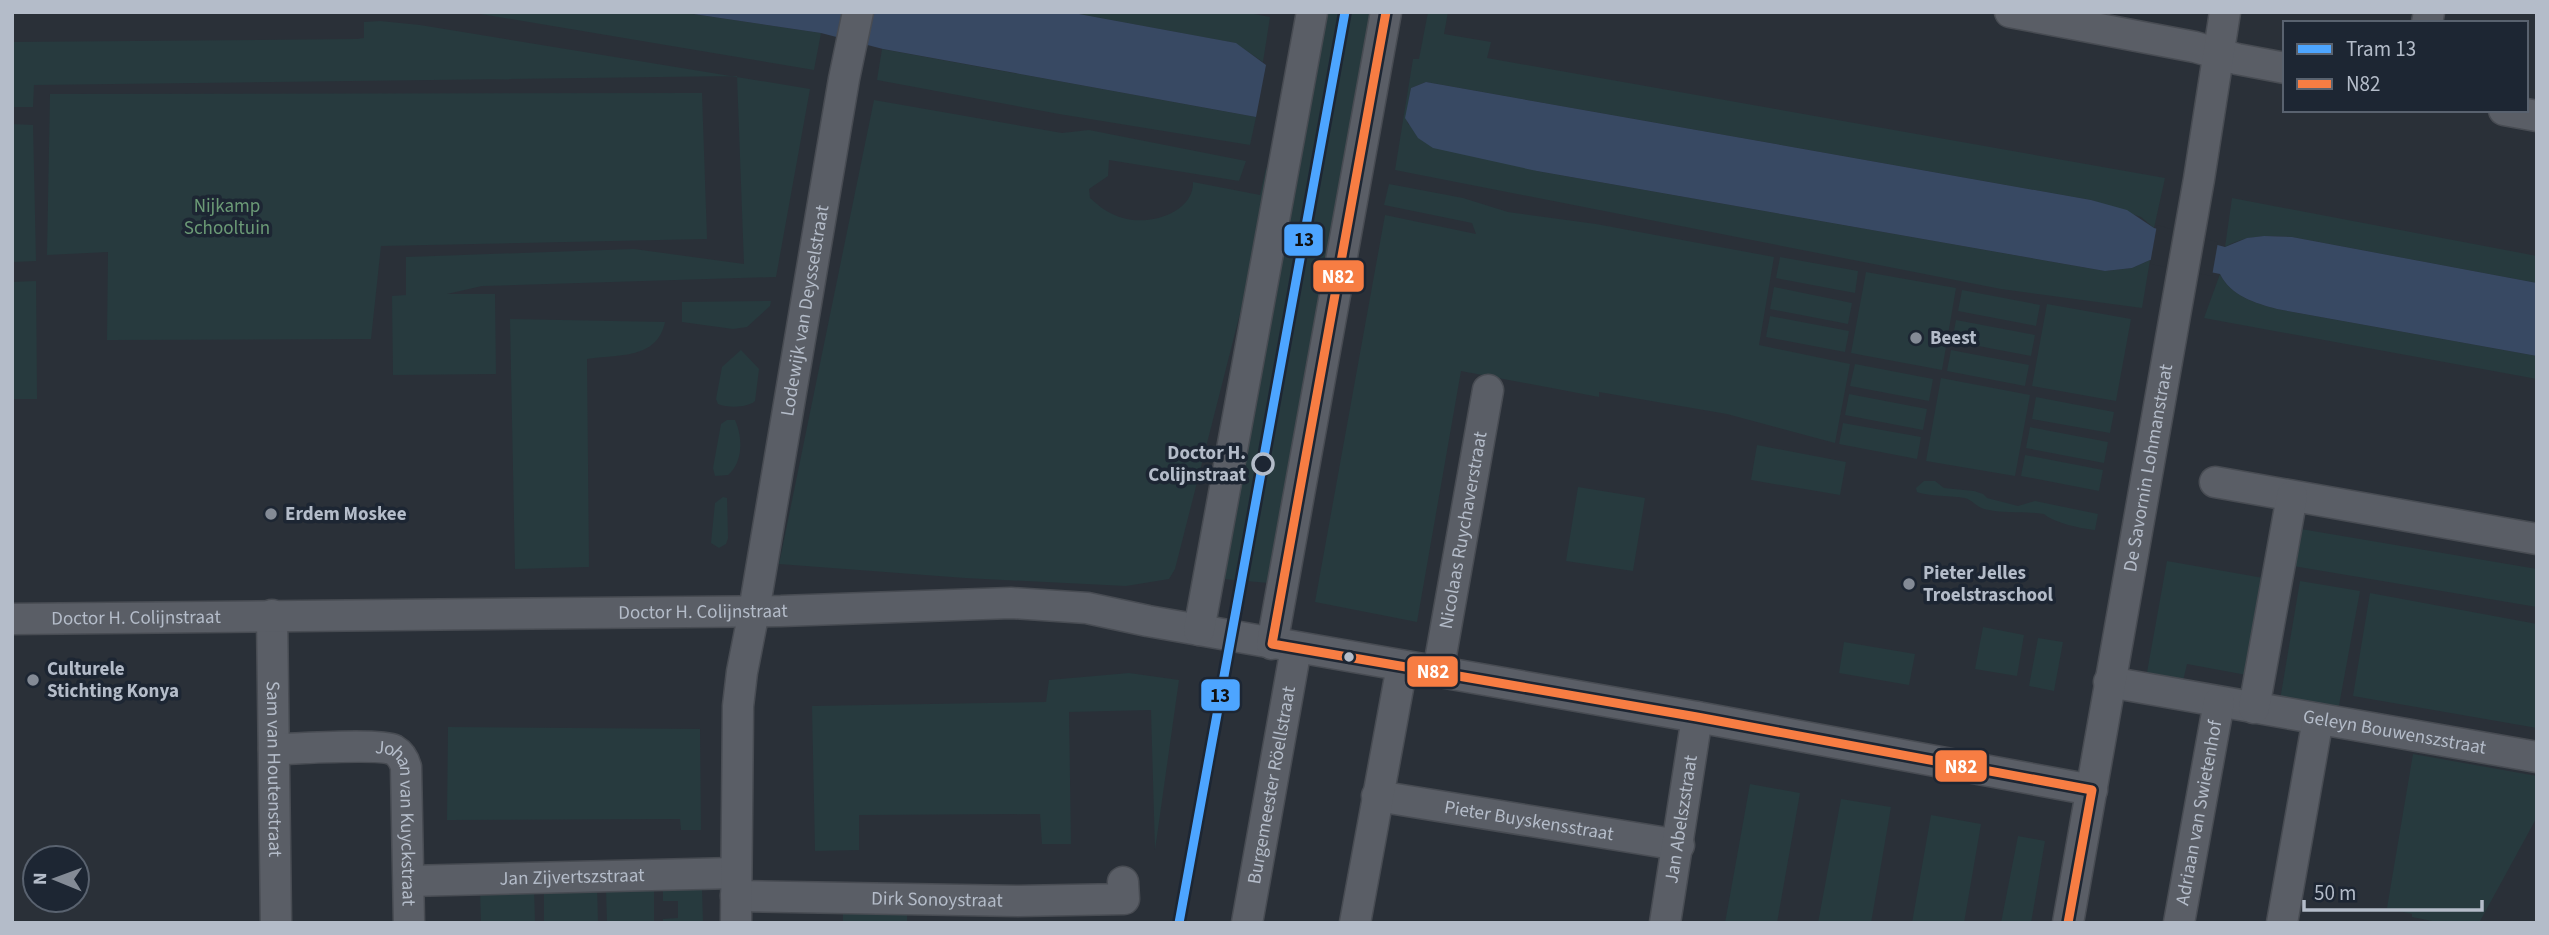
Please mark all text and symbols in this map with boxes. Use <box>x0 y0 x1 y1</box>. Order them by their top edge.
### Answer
legend <box>2283 21 2528 112</box>
text: Tram 13 <box>2346 34 2416 64</box>
text: N82 <box>2346 69 2380 99</box>
park label: Nijkamp Schooltuin <box>184 193 270 242</box>
street label: Lodewijk van Deysselstraat <box>774 202 836 418</box>
line badge: 13 <box>1283 223 1324 257</box>
text: 13 <box>1294 227 1314 254</box>
line badge: N82 <box>1312 259 1365 293</box>
text: N82 <box>1322 264 1354 291</box>
place label: Beest <box>1930 325 1977 352</box>
marker: Beest <box>1908 330 1924 346</box>
street label: De Savornin Lohmanstraat <box>2117 361 2180 574</box>
street label: Nicolaas Ruychaverstraat <box>1432 429 1494 631</box>
place label: Doctor H. Colijnstraat <box>1148 440 1246 489</box>
marker: Doctor H. Colijnstraat <box>1252 453 1274 475</box>
place label: Erdem Moskee <box>285 501 407 528</box>
marker: Erdem Moskee <box>263 506 279 522</box>
place label: Pieter Jelles Troelstraschool <box>1923 560 2054 609</box>
marker: Pieter Jelles Troelstraschool <box>1901 576 1917 592</box>
street label: Doctor H. Colijnstraat <box>618 597 789 626</box>
street label: Doctor H. Colijnstraat <box>51 603 222 632</box>
unlabelled marker <box>1342 650 1356 664</box>
line badge: N82 <box>1406 655 1459 688</box>
place label: Culturele Stichting Konya <box>47 656 179 705</box>
text: N82 <box>1417 659 1449 686</box>
marker: Culturele Stichting Konya <box>25 672 41 688</box>
line badge: 13 <box>1200 678 1241 712</box>
street label: Sam van Houtenstraat <box>259 681 289 858</box>
text: 13 <box>1210 683 1230 710</box>
street label: Burgemeester Röellstraat <box>1241 684 1303 886</box>
street label: Geleyn Bouwenszstraat <box>2301 703 2489 761</box>
street label: Adriaan van Swietenhof <box>2169 717 2229 908</box>
street label: Johan van Kuyckstraat <box>374 734 422 907</box>
line badge: N82 <box>1934 749 1988 783</box>
street label: Jan Abelszstraat <box>1658 753 1704 885</box>
text: N82 <box>1945 754 1977 781</box>
street label: Pieter Buyskensstraat <box>1442 794 1616 848</box>
north arrow <box>21 844 91 914</box>
street label: Jan Zijvertszstraat <box>499 862 645 892</box>
scale bar <box>2304 869 2482 913</box>
text: N <box>27 872 54 885</box>
text: 50 m <box>2314 878 2356 908</box>
street label: Dirk Sonoystraat <box>871 885 1004 914</box>

